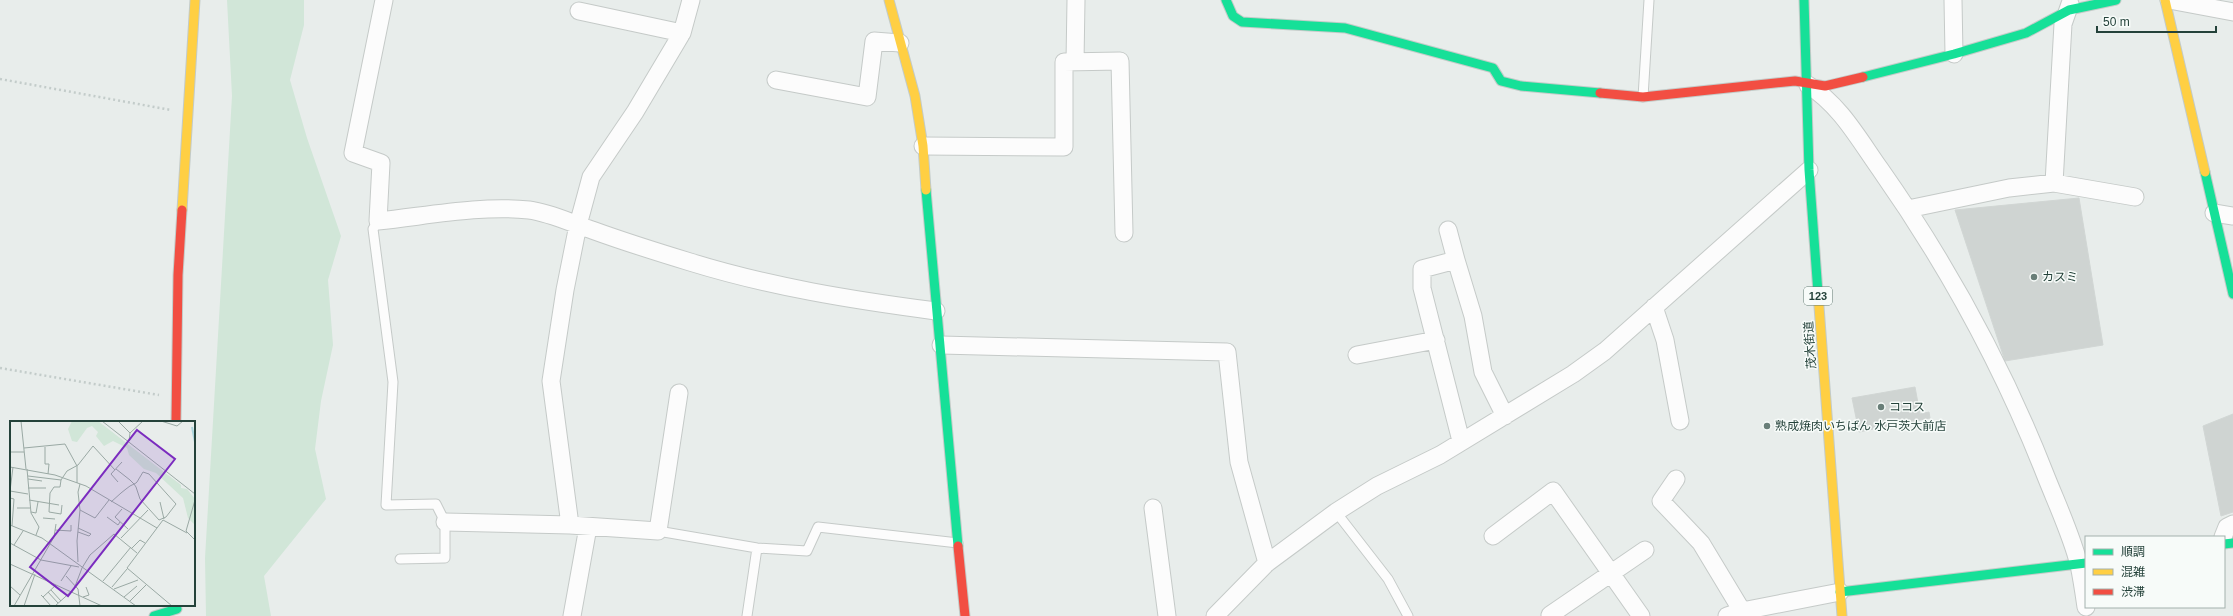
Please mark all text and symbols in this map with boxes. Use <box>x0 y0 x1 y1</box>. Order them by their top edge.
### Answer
scale bar <box>2097 8 2216 34</box>
text: 50 m <box>2103 15 2130 29</box>
place label: カスミ <box>2042 270 2078 284</box>
marker: カスミ <box>2029 272 2039 282</box>
road number: 123 <box>1804 287 1832 305</box>
street label: 茂木街道 <box>1801 321 1819 369</box>
place label: ココス <box>1889 400 1925 414</box>
marker: ココス <box>1876 402 1886 412</box>
place label: 熟成焼肉いちばん 水戸茨大前店 <box>1775 419 1946 433</box>
inset map <box>10 421 195 606</box>
marker: 熟成焼肉いちばん 水戸茨大前店 <box>1762 421 1772 431</box>
legend <box>2085 536 2225 608</box>
text: 順調 <box>2121 545 2145 559</box>
text: 混雑 <box>2121 565 2145 579</box>
text: 渋滞 <box>2121 585 2145 599</box>

